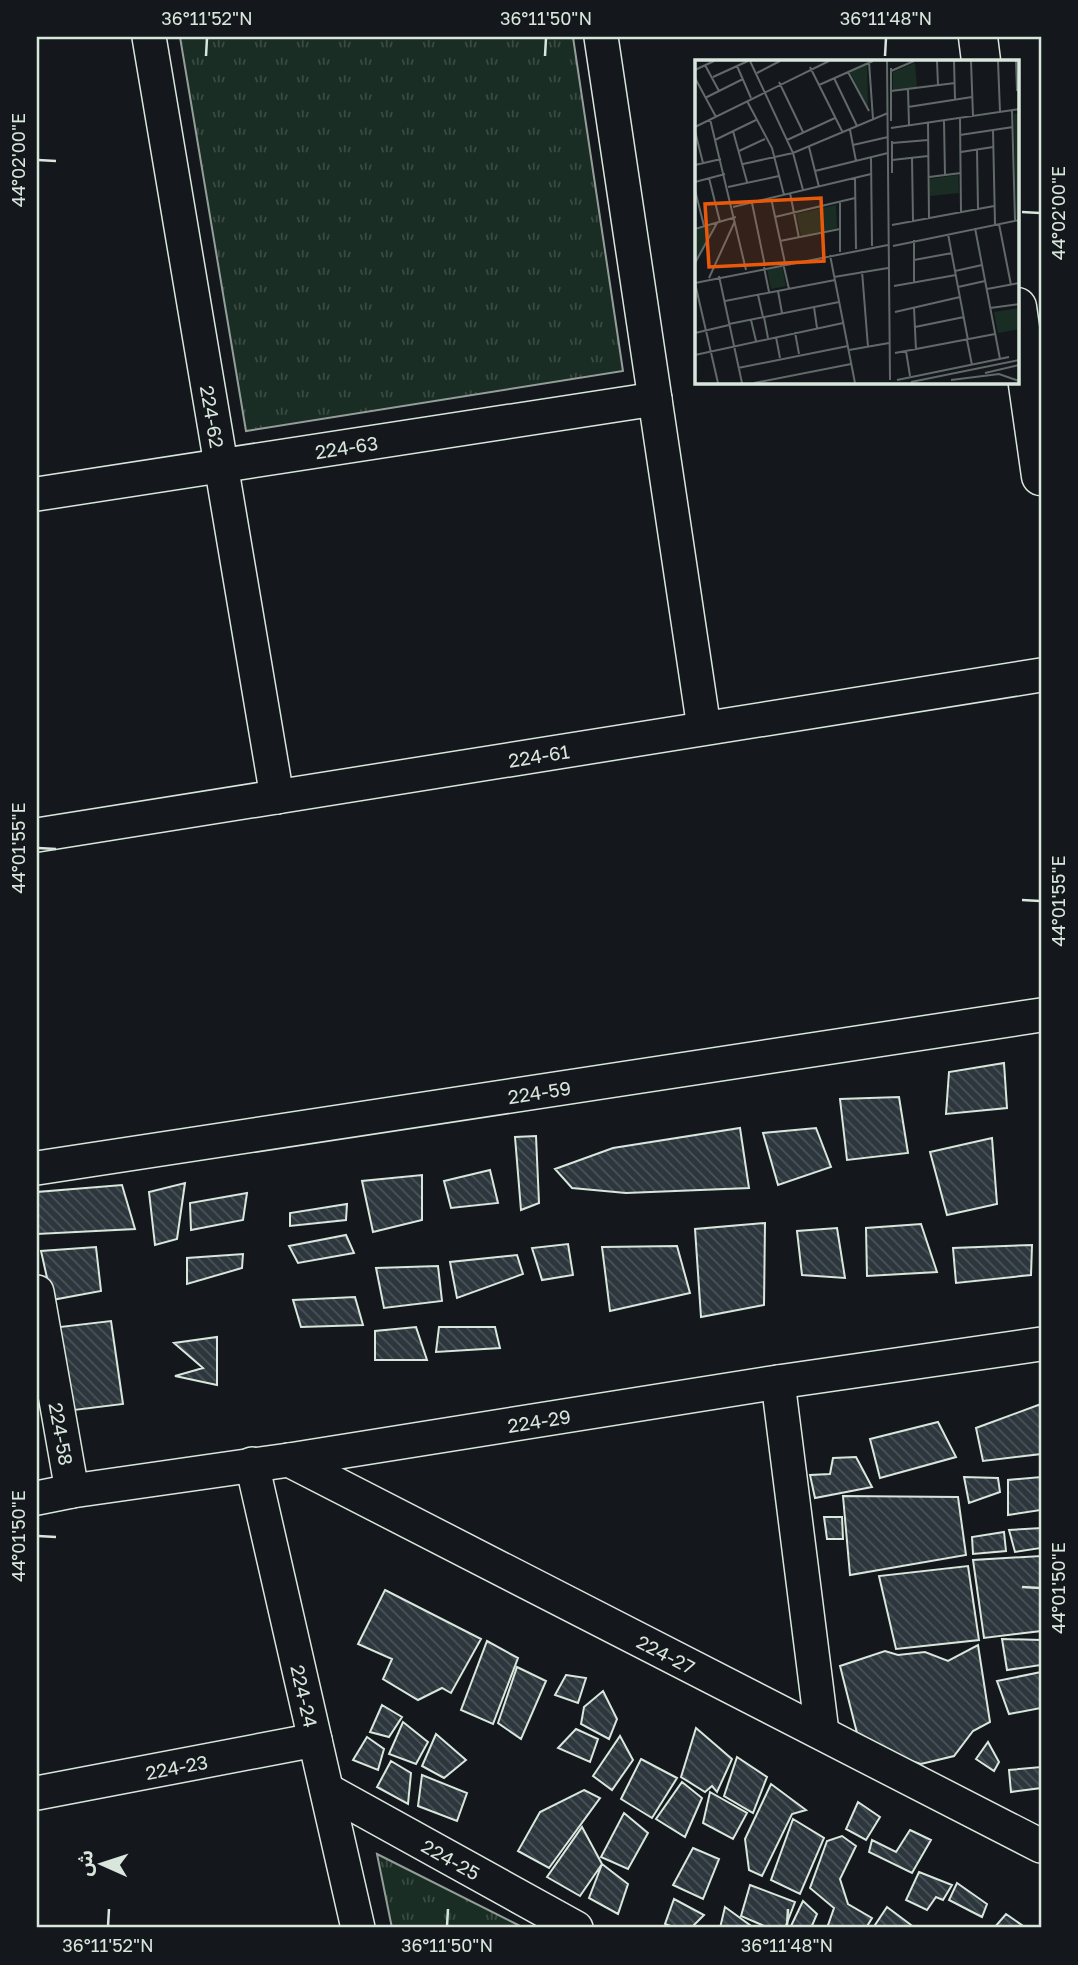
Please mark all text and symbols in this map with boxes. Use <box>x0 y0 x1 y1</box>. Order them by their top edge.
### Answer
text: 36°11'52"N <box>161 7 253 29</box>
text: 36°11'50"N <box>500 7 592 29</box>
text: 36°11'48"N <box>840 7 932 29</box>
inset map <box>695 60 1018 383</box>
text: 44°02'00"E <box>7 113 29 207</box>
text: 44°02'00"E <box>1047 166 1069 260</box>
street label: 224-62 <box>196 383 230 450</box>
street label: 224-63 <box>313 430 380 463</box>
street label: 224-61 <box>506 739 571 771</box>
text: 44°01'55"E <box>7 803 29 893</box>
text: 44°01'55"E <box>1047 856 1069 946</box>
street label: 224-59 <box>506 1075 572 1108</box>
street label: 224-58 <box>45 1401 79 1467</box>
street label: 224-29 <box>506 1404 572 1436</box>
text: 44°01'50"E <box>7 1490 29 1582</box>
text: 44°01'50"E <box>1047 1542 1069 1634</box>
street label: 224-27 <box>633 1629 699 1678</box>
street label: 224-24 <box>287 1663 323 1730</box>
street label: 224-23 <box>143 1749 210 1784</box>
north arrow <box>66 1828 136 1898</box>
street label: 224-25 <box>418 1834 484 1884</box>
text: ش <box>72 1849 97 1877</box>
text: 36°11'52"N <box>62 1934 154 1956</box>
text: 36°11'50"N <box>401 1934 493 1956</box>
text: 36°11'48"N <box>741 1934 833 1956</box>

